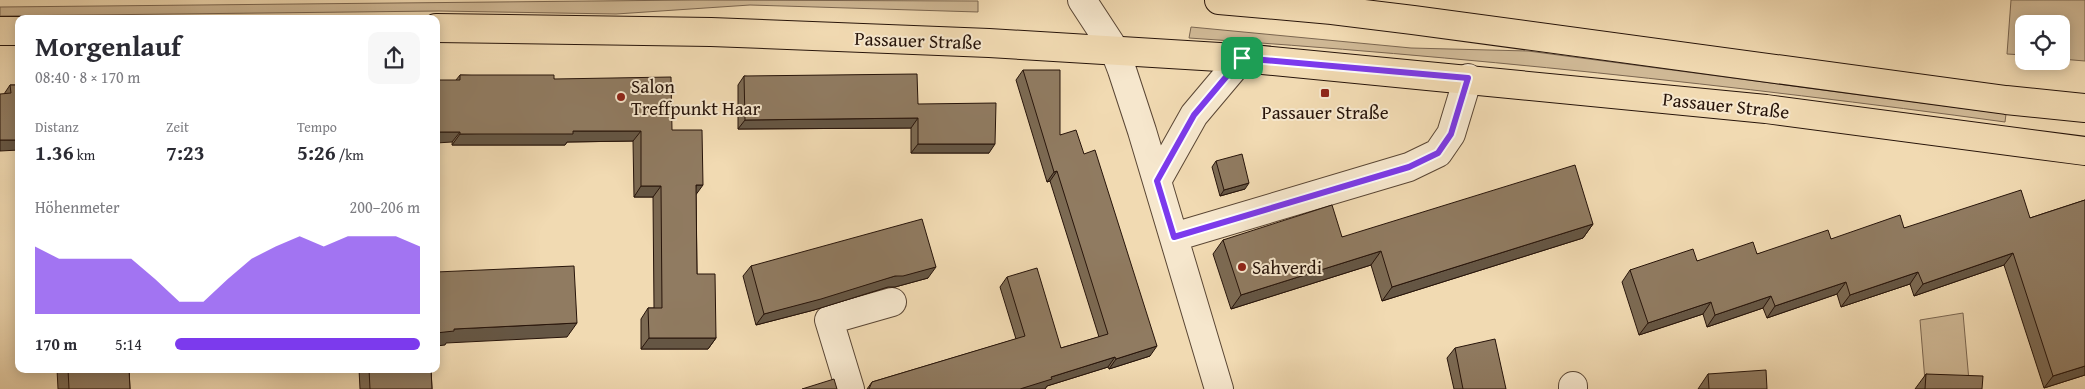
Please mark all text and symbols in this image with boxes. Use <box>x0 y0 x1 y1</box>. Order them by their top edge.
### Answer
map controls <box>2015 15 2070 70</box>
button: locate <box>2015 15 2070 70</box>
street label: Passauer Straße <box>854 24 982 56</box>
text: Morgenlauf <box>35 25 181 66</box>
button: share <box>368 32 420 84</box>
pin <box>1221 37 1263 79</box>
icon: arrive <box>1228 44 1256 72</box>
text: 08:40 · 8 × 170 m <box>35 65 140 89</box>
place label: Salon Treffpunkt Haar <box>631 72 761 122</box>
street label: Passauer Straße <box>1661 84 1791 126</box>
marker: Passauer Straße <box>1319 87 1331 99</box>
marker: Salon Treffpunkt Haar <box>615 91 627 103</box>
place label: Passauer Straße <box>1261 98 1389 126</box>
text: Distanz <box>35 117 79 137</box>
text: Zeit <box>166 117 189 137</box>
text: Tempo <box>297 117 337 137</box>
text: 1.36 <box>35 137 74 168</box>
text: 7:23 <box>166 137 205 168</box>
text: 5:26 <box>297 137 336 168</box>
text: km <box>74 145 95 165</box>
text: /km <box>336 145 364 165</box>
text: Höhenmeter <box>35 195 120 219</box>
text: 200–206 m <box>350 195 420 219</box>
place label: Sahverdi <box>1252 253 1322 281</box>
marker: Sahverdi <box>1236 261 1248 273</box>
text: 170 m <box>35 332 77 356</box>
text: 5:14 <box>115 332 142 356</box>

